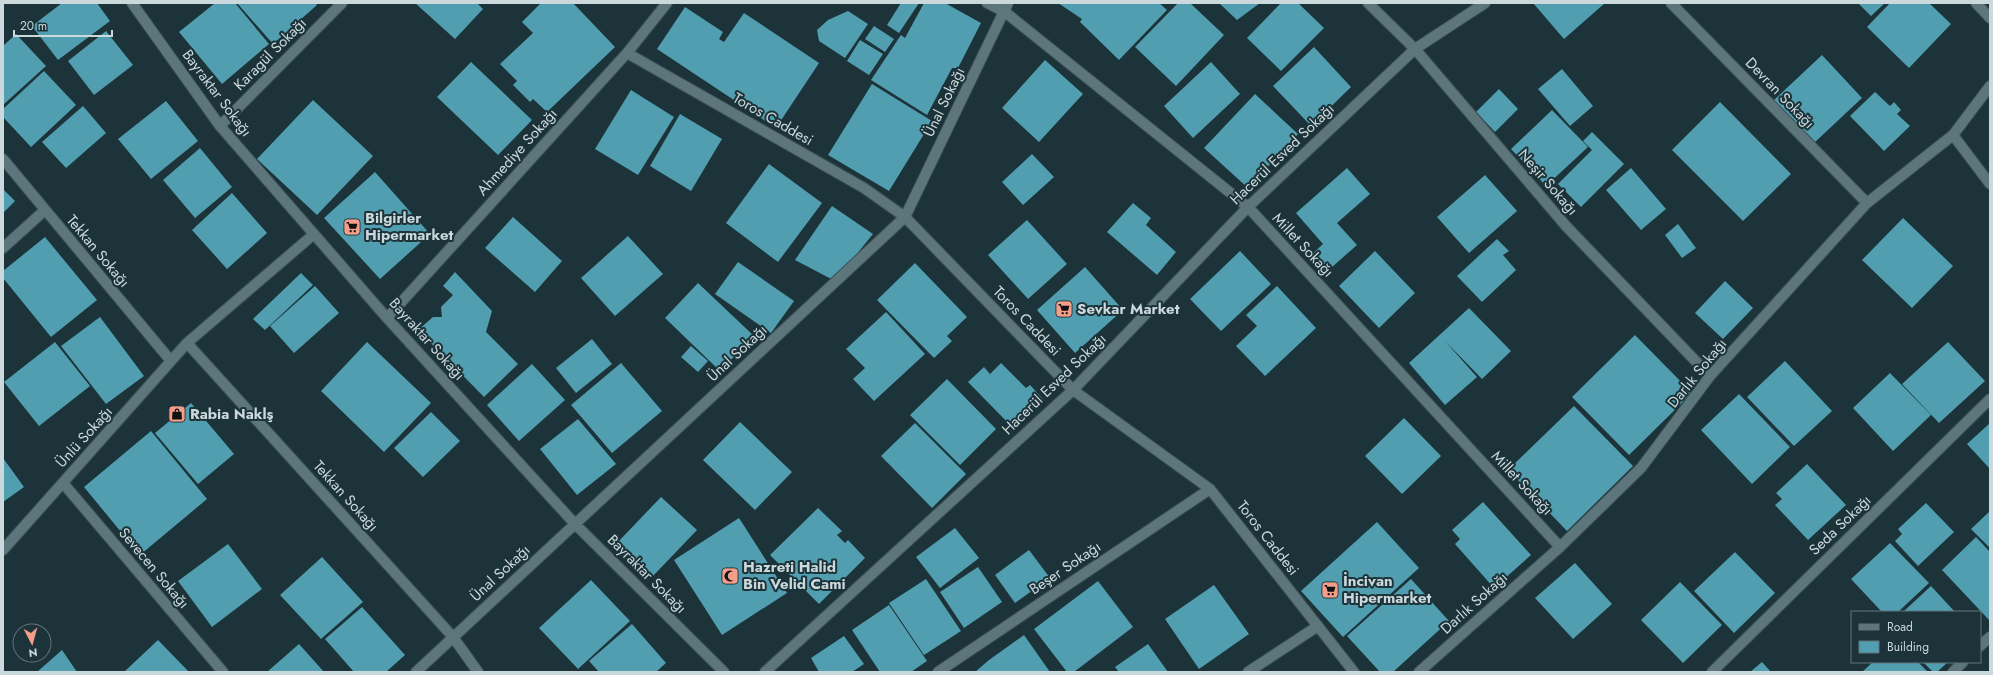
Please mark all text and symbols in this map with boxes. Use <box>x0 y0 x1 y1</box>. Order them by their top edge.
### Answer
scale bar <box>14 12 112 38</box>
street label: Karagül Sokağı <box>229 13 311 95</box>
text: 20 m <box>20 17 47 35</box>
street label: Bayraktar Sokağı <box>177 45 257 141</box>
street label: Devran Sokağı <box>1740 52 1820 134</box>
street label: Ünal Sokağı <box>918 63 970 141</box>
street label: Toros Caddesi <box>729 87 817 151</box>
street label: Hacerül Esved Sokağı <box>1225 98 1339 210</box>
street label: Ahmediye Sokağı <box>472 103 562 201</box>
street label: Neşir Sokağı <box>1513 144 1583 220</box>
place label: Bilgirler Hipermarket <box>365 207 454 246</box>
street label: Millet Sokağı <box>1267 208 1339 282</box>
street label: Tekkan Sokağı <box>61 210 135 292</box>
supermarket icon: Bilgirler Hipermarket <box>342 217 362 237</box>
street label: Toros Caddesi <box>988 281 1066 361</box>
street label: Bayraktar Sokağı <box>384 293 470 385</box>
place label: Sevkar Market <box>1077 298 1180 320</box>
supermarket icon: Sevkar Market <box>1054 299 1074 319</box>
street label: Ünal Sokağı <box>702 319 772 387</box>
street label: Hacerül Esved Sokağı <box>997 328 1111 440</box>
street label: Darlık Sokağı <box>1662 334 1732 412</box>
street label: Ünlü Sokağı <box>50 401 118 473</box>
place label: Rabia Naklş <box>190 403 273 425</box>
shop icon: Rabia Naklş <box>167 404 187 424</box>
street label: Millet Sokağı <box>1486 446 1558 520</box>
street label: Tekkan Sokağı <box>308 456 384 536</box>
street label: Seda Sokağı <box>1804 490 1876 560</box>
street label: Toros Caddesi <box>1232 496 1304 580</box>
street label: Sevecen Sokağı <box>114 523 194 613</box>
street label: Bayraktar Sokağı <box>602 529 692 619</box>
street label: Beşer Sokağı <box>1025 536 1105 600</box>
street label: Ünal Sokağı <box>465 539 535 607</box>
place label: Hazreti Halid Bin Velid Cami <box>743 556 846 595</box>
mosque icon: Hazreti Halid Bin Velid Cami <box>720 566 740 586</box>
street label: Darlık Sokağı <box>1436 567 1512 639</box>
place label: İncivan Hipermarket <box>1343 570 1432 609</box>
supermarket icon: İncivan Hipermarket <box>1320 580 1340 600</box>
legend <box>1851 611 1981 663</box>
text: Road <box>1887 618 1913 636</box>
north arrow <box>12 623 52 663</box>
text: Building <box>1887 638 1929 656</box>
text: N <box>28 645 38 661</box>

